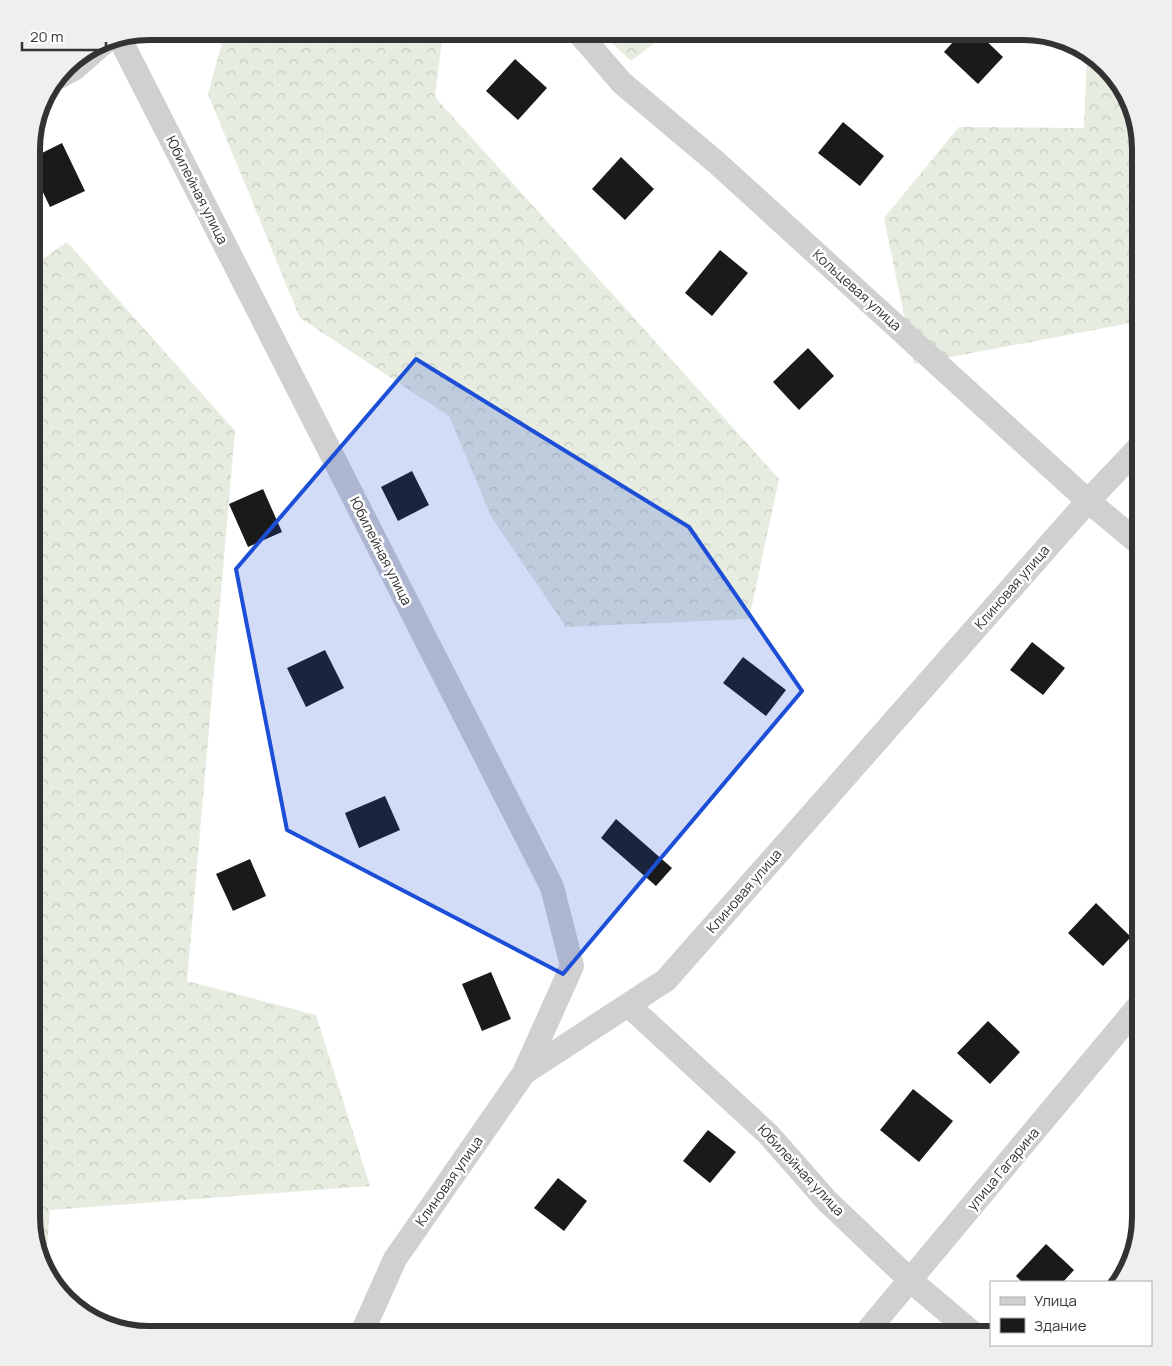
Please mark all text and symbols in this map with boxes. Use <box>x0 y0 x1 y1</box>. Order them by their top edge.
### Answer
scale bar <box>22 20 106 52</box>
text: 20 m <box>30 26 63 47</box>
street label: Юбилейная улица <box>162 132 233 247</box>
street label: Кольцевая улица <box>809 245 906 335</box>
street label: Юбилейная улица <box>346 493 417 608</box>
street label: Клиновая улица <box>970 541 1053 633</box>
street label: Клиновая улица <box>702 845 785 937</box>
street label: Юбилейная улица <box>754 1120 849 1220</box>
street label: улица Гагарина <box>962 1123 1043 1214</box>
street label: Клиновая улица <box>410 1132 487 1229</box>
legend <box>990 1281 1152 1346</box>
text: Улица <box>1034 1290 1077 1311</box>
text: Здание <box>1034 1315 1087 1336</box>

